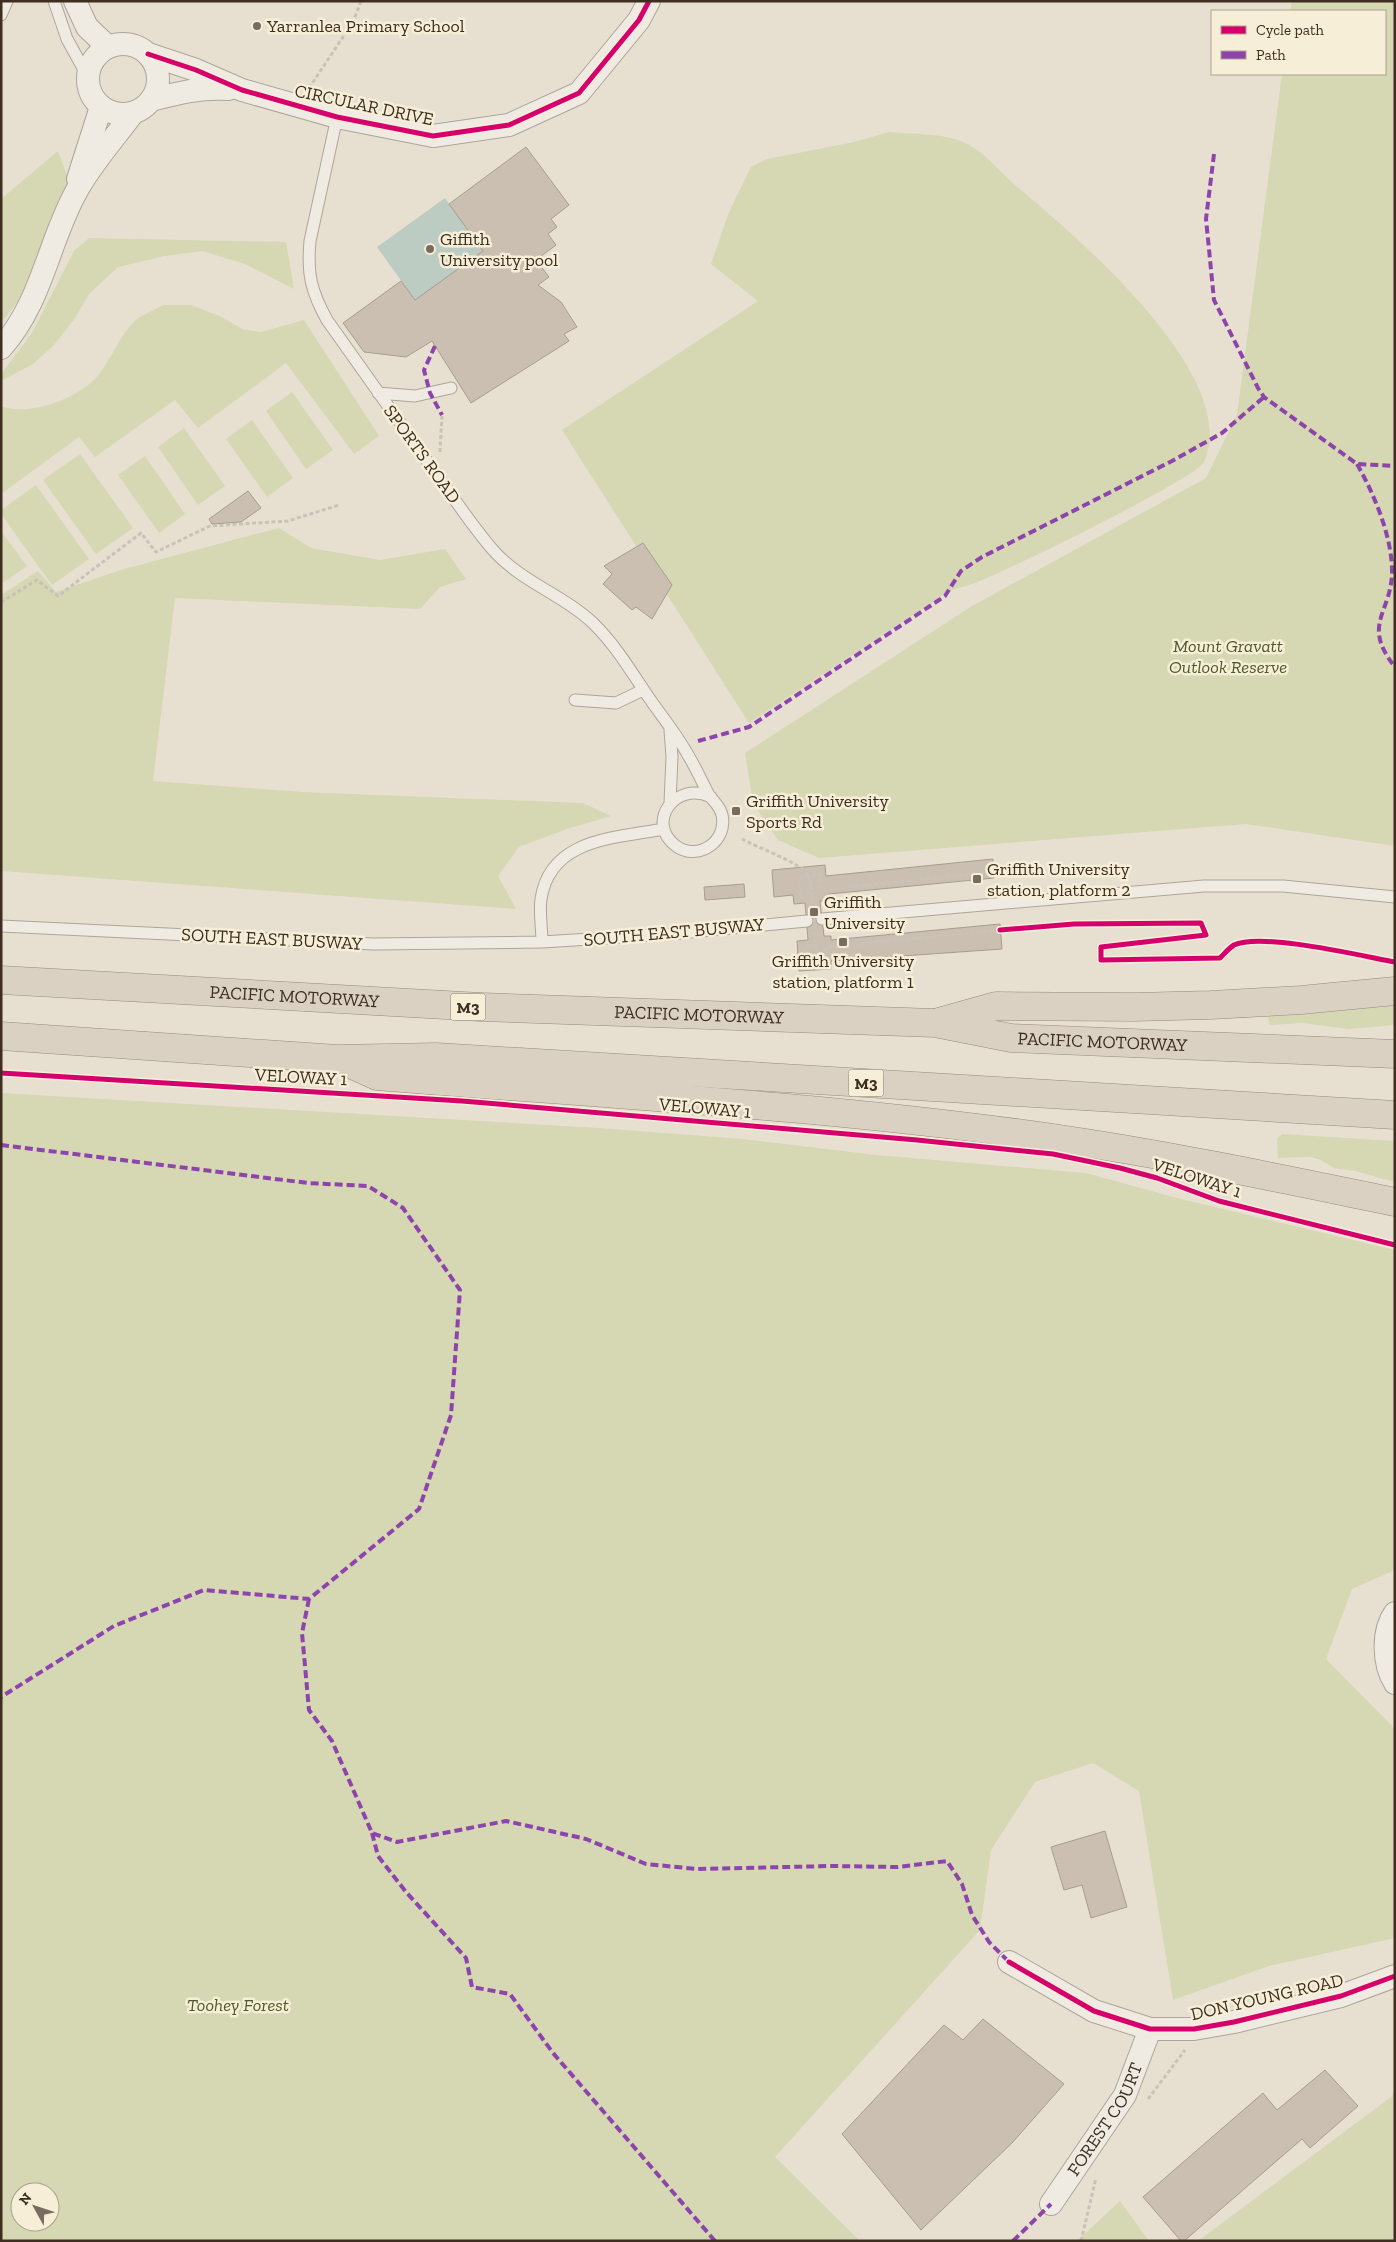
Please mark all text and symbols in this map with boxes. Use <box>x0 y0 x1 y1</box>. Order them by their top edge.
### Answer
legend <box>1211 10 1386 75</box>
place label: Yarranlea Primary School <box>266 15 465 37</box>
marker: Yarranlea Primary School <box>251 20 263 32</box>
text: Cycle path <box>1256 21 1325 39</box>
text: Path <box>1256 46 1286 64</box>
street label: CIRCULAR DRIVE <box>293 80 435 130</box>
place label: Giffith University pool <box>440 228 558 271</box>
marker: Giffith University pool <box>424 243 436 255</box>
street label: SPORTS ROAD <box>379 400 465 508</box>
park label: Mount Gravatt Outlook Reserve <box>1169 635 1287 678</box>
place label: Griffith University Sports Rd <box>746 790 889 833</box>
marker: Griffith University Sports Rd <box>730 805 742 817</box>
place label: Griffith University station, platform 2 <box>987 858 1131 901</box>
marker: Griffith University station, platform 2 <box>971 873 983 885</box>
place label: Griffith University <box>824 891 906 934</box>
marker: Griffith University <box>808 906 820 918</box>
street label: SOUTH EAST BUSWAY <box>583 913 765 951</box>
street label: SOUTH EAST BUSWAY <box>181 923 363 955</box>
marker: Griffith University station, platform 1 <box>837 936 849 948</box>
place label: Griffith University station, platform 1 <box>772 950 915 993</box>
street label: PACIFIC MOTORWAY <box>209 981 380 1012</box>
road number: M3 <box>450 994 486 1020</box>
street label: PACIFIC MOTORWAY <box>614 1001 784 1029</box>
street label: PACIFIC MOTORWAY <box>1017 1027 1188 1056</box>
street label: VELOWAY 1 <box>253 1064 348 1090</box>
road number: M3 <box>848 1070 884 1096</box>
street label: VELOWAY 1 <box>657 1093 752 1123</box>
street label: VELOWAY 1 <box>1149 1153 1244 1203</box>
street label: DON YOUNG ROAD <box>1188 1969 1346 2025</box>
park label: Toohey Forest <box>187 1994 289 2016</box>
street label: FOREST COURT <box>1062 2060 1147 2180</box>
north arrow <box>10 2182 60 2232</box>
text: N <box>15 2189 36 2209</box>

